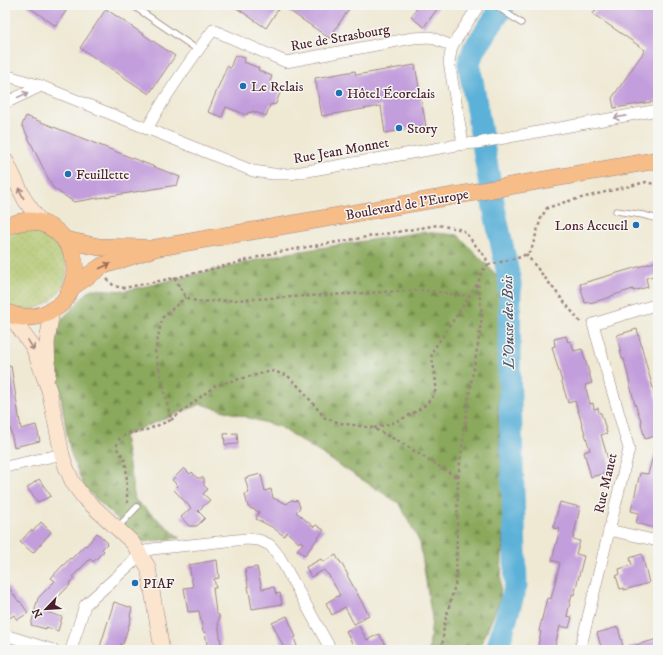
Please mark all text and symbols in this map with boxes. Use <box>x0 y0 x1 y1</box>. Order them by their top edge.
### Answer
street label: Rue de Strasbourg <box>289 20 391 56</box>
place label: Le Relais <box>251 78 304 96</box>
marker: Le Relais <box>238 81 248 91</box>
place label: Hôtel Écorelais <box>347 85 435 103</box>
marker: Hôtel Écorelais <box>334 88 344 98</box>
one-way arrow <box>17 91 29 98</box>
one-way arrow <box>614 114 627 122</box>
place label: Story <box>407 120 438 138</box>
marker: Story <box>394 123 404 133</box>
street label: Rue Jean Monnet <box>292 134 391 168</box>
place label: Feuillette <box>76 166 130 184</box>
marker: Feuillette <box>63 169 73 179</box>
street label: Boulevard de l'Europe <box>344 185 470 225</box>
one-way arrow <box>17 187 25 199</box>
place label: Lons Accueil <box>555 217 629 235</box>
marker: Lons Accueil <box>631 220 641 230</box>
one-way arrow <box>98 262 110 269</box>
water label: L'Ousse des Bois <box>498 275 519 370</box>
one-way arrow <box>28 339 36 351</box>
street label: Rue Manet <box>590 451 622 515</box>
place label: PIAF <box>143 575 175 593</box>
marker: PIAF <box>130 578 140 588</box>
north arrow <box>26 589 66 629</box>
text: N <box>30 606 46 620</box>

